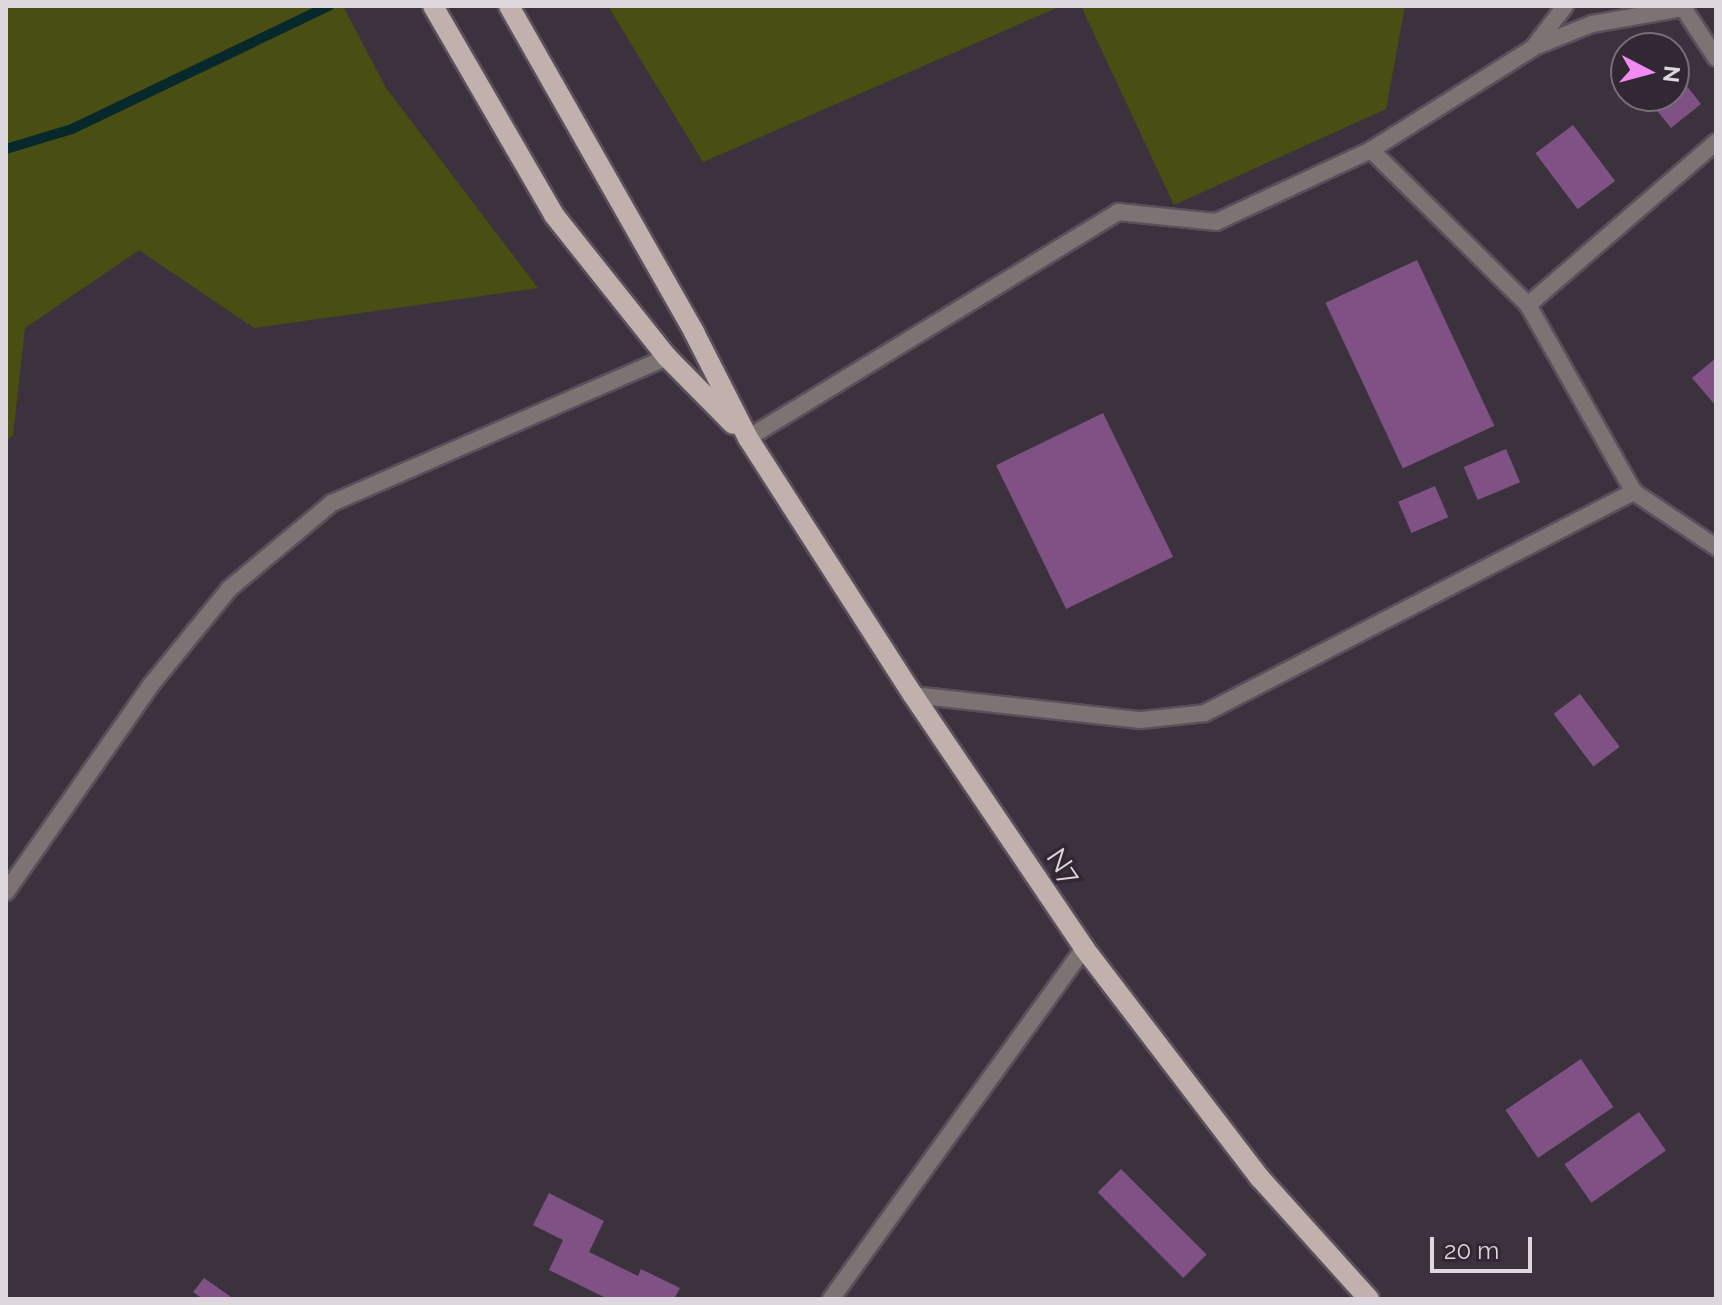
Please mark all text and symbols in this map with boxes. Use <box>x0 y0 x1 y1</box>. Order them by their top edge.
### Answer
north arrow <box>1610 32 1690 112</box>
text: N <box>1658 65 1686 84</box>
street label: N7 <box>1039 842 1087 892</box>
scale bar <box>1434 1221 1536 1271</box>
text: 20 m <box>1444 1236 1499 1265</box>

